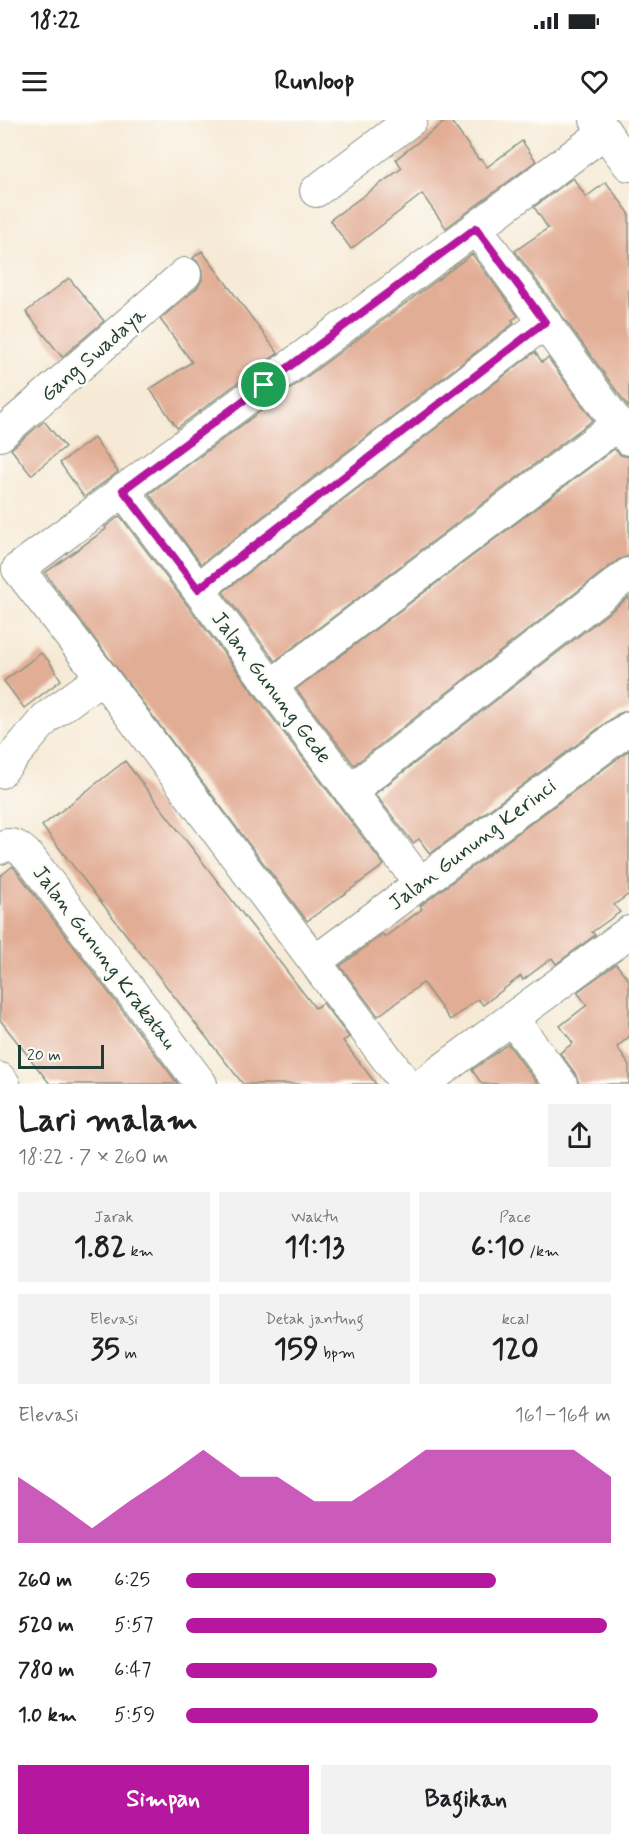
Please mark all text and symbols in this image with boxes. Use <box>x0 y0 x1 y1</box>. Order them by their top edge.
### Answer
text: 18:22 <box>30 7 80 35</box>
text: Runloop <box>274 64 355 99</box>
icon: menu <box>18 65 51 98</box>
icon: heart <box>578 65 611 98</box>
street label: Gang Swadaya <box>35 301 153 409</box>
pin <box>238 359 289 410</box>
icon: arrive <box>247 368 280 401</box>
street label: Jalan Gunung Gede <box>205 606 338 769</box>
street label: Jalan Gunung Kerinci <box>383 772 562 917</box>
street label: Jalan Gunung Krakatau <box>26 860 183 1055</box>
scale bar <box>18 1042 104 1070</box>
text: 20 m <box>27 1045 61 1066</box>
text: Lari malam <box>18 1099 198 1143</box>
button: share <box>548 1104 611 1167</box>
text: 18:22 · 7 × 260 m <box>18 1144 168 1171</box>
text: Jarak <box>94 1207 134 1228</box>
text: Waktu <box>291 1207 338 1228</box>
text: Pace <box>499 1207 531 1228</box>
text: 1.82 <box>74 1228 126 1267</box>
text: 11:13 <box>284 1228 345 1267</box>
text: 6:10 <box>471 1228 525 1267</box>
text: km <box>126 1241 154 1262</box>
text: /km <box>525 1241 559 1262</box>
text: Elevasi <box>90 1309 138 1330</box>
text: Detak jantung <box>265 1309 364 1330</box>
text: kcal <box>502 1309 529 1330</box>
text: 35 <box>91 1330 120 1369</box>
text: 159 <box>274 1330 319 1369</box>
text: 120 <box>492 1330 539 1369</box>
text: m <box>120 1343 137 1364</box>
text: bpm <box>319 1343 355 1364</box>
text: Elevasi <box>18 1402 78 1429</box>
text: 161–164 m <box>515 1402 611 1429</box>
text: 260 m <box>18 1567 72 1594</box>
text: 6:25 <box>114 1567 150 1594</box>
text: 520 m <box>18 1612 74 1639</box>
text: 5:57 <box>114 1612 153 1639</box>
text: 780 m <box>18 1657 74 1684</box>
text: 6:47 <box>114 1657 151 1684</box>
text: 1.0 km <box>18 1702 77 1729</box>
text: 5:59 <box>114 1702 155 1729</box>
button: Simpan <box>18 1765 309 1834</box>
button: Bagikan <box>321 1765 611 1834</box>

